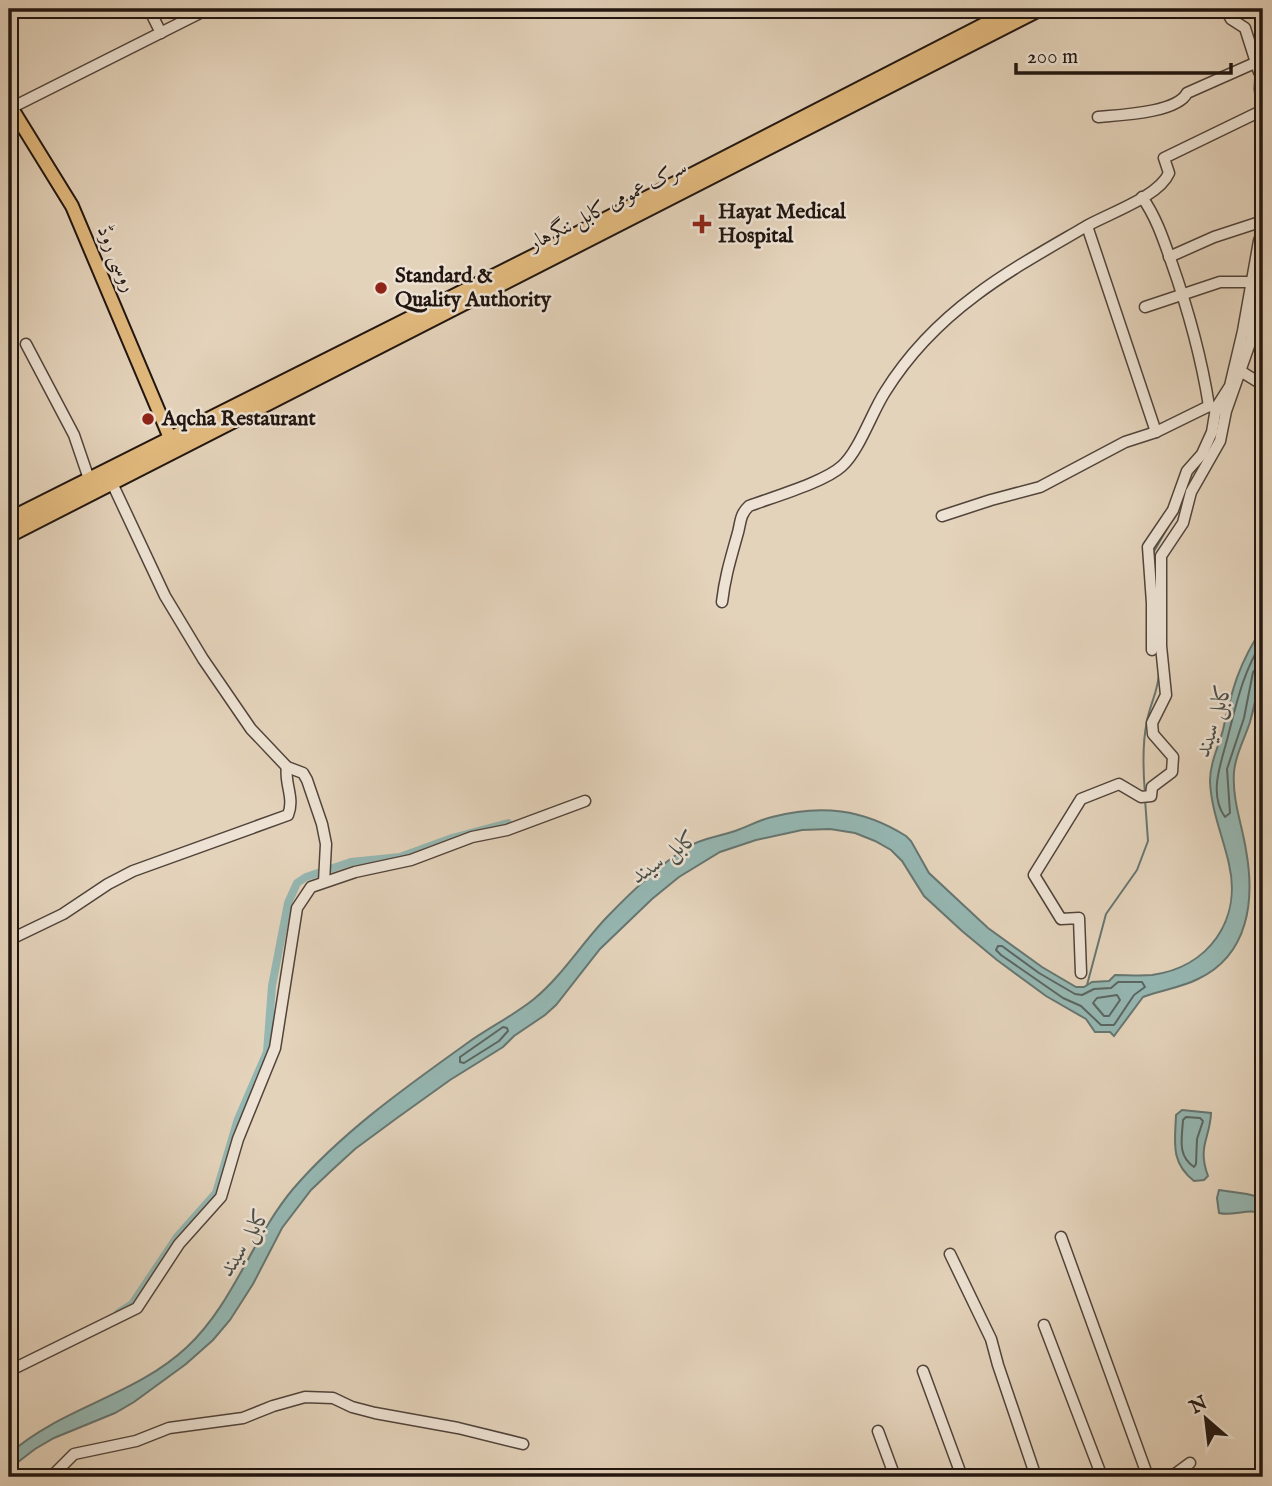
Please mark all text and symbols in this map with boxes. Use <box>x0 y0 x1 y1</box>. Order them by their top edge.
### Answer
scale bar <box>1016 32 1232 76</box>
text: 200 m <box>1027 44 1078 71</box>
street label: سرک عمومی کابل ننگرهار <box>522 153 692 259</box>
place label: Hayat Medical Hospital <box>718 199 847 250</box>
marker: Hayat Medical Hospital <box>692 214 712 234</box>
street label: روسی روڈ <box>90 221 142 297</box>
place label: Standard & Quality Authority <box>395 263 552 314</box>
marker: Standard & Quality Authority <box>373 280 389 296</box>
place label: Aqcha Restaurant <box>161 406 316 433</box>
marker: Aqcha Restaurant <box>140 411 156 427</box>
water label: کابل سيند <box>1188 679 1241 761</box>
water label: کابل سيند <box>625 823 705 892</box>
water label: کابل سيند <box>212 1202 279 1283</box>
north arrow <box>1170 1384 1240 1454</box>
text: N <box>1185 1391 1212 1421</box>

